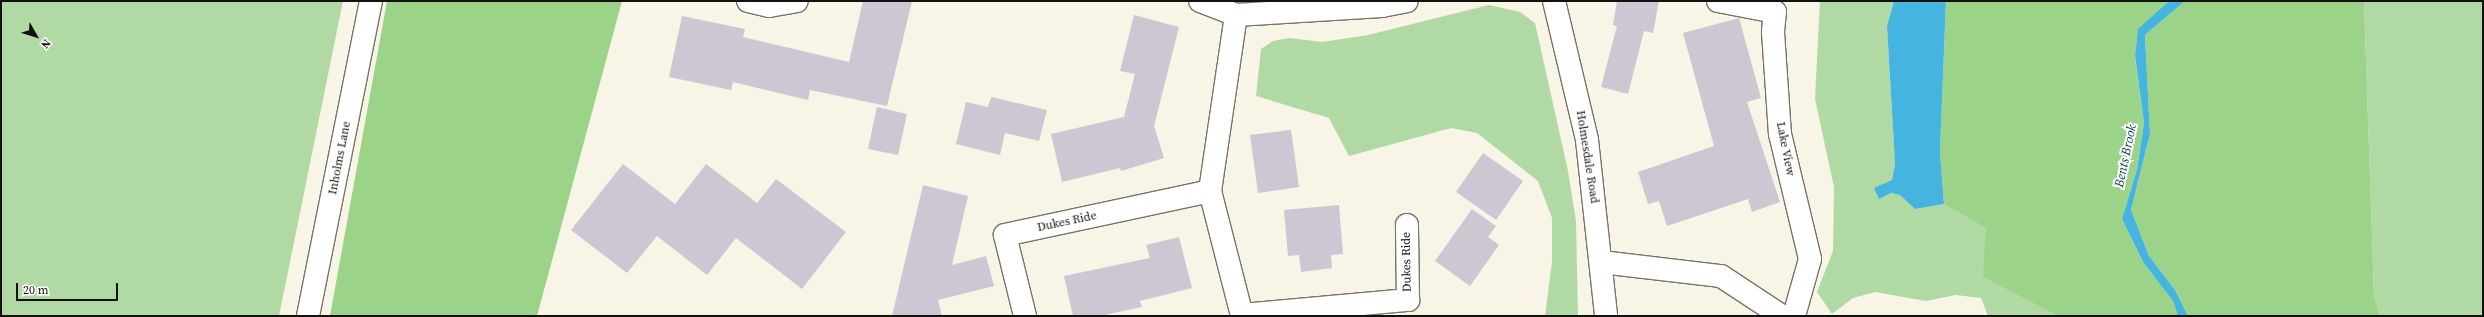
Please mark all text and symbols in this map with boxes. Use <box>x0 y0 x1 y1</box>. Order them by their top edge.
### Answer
north arrow <box>16 16 56 56</box>
text: N <box>37 36 54 52</box>
street label: Holmesdale Road <box>1573 110 1601 204</box>
street label: Inholms Lane <box>326 120 354 196</box>
street label: Lake View <box>1773 121 1797 177</box>
water label: Bents Brook <box>2112 123 2140 189</box>
street label: Dukes Ride <box>1036 209 1098 235</box>
street label: Dukes Ride <box>1399 232 1415 292</box>
scale bar <box>18 275 120 301</box>
text: 20 m <box>23 282 49 298</box>

